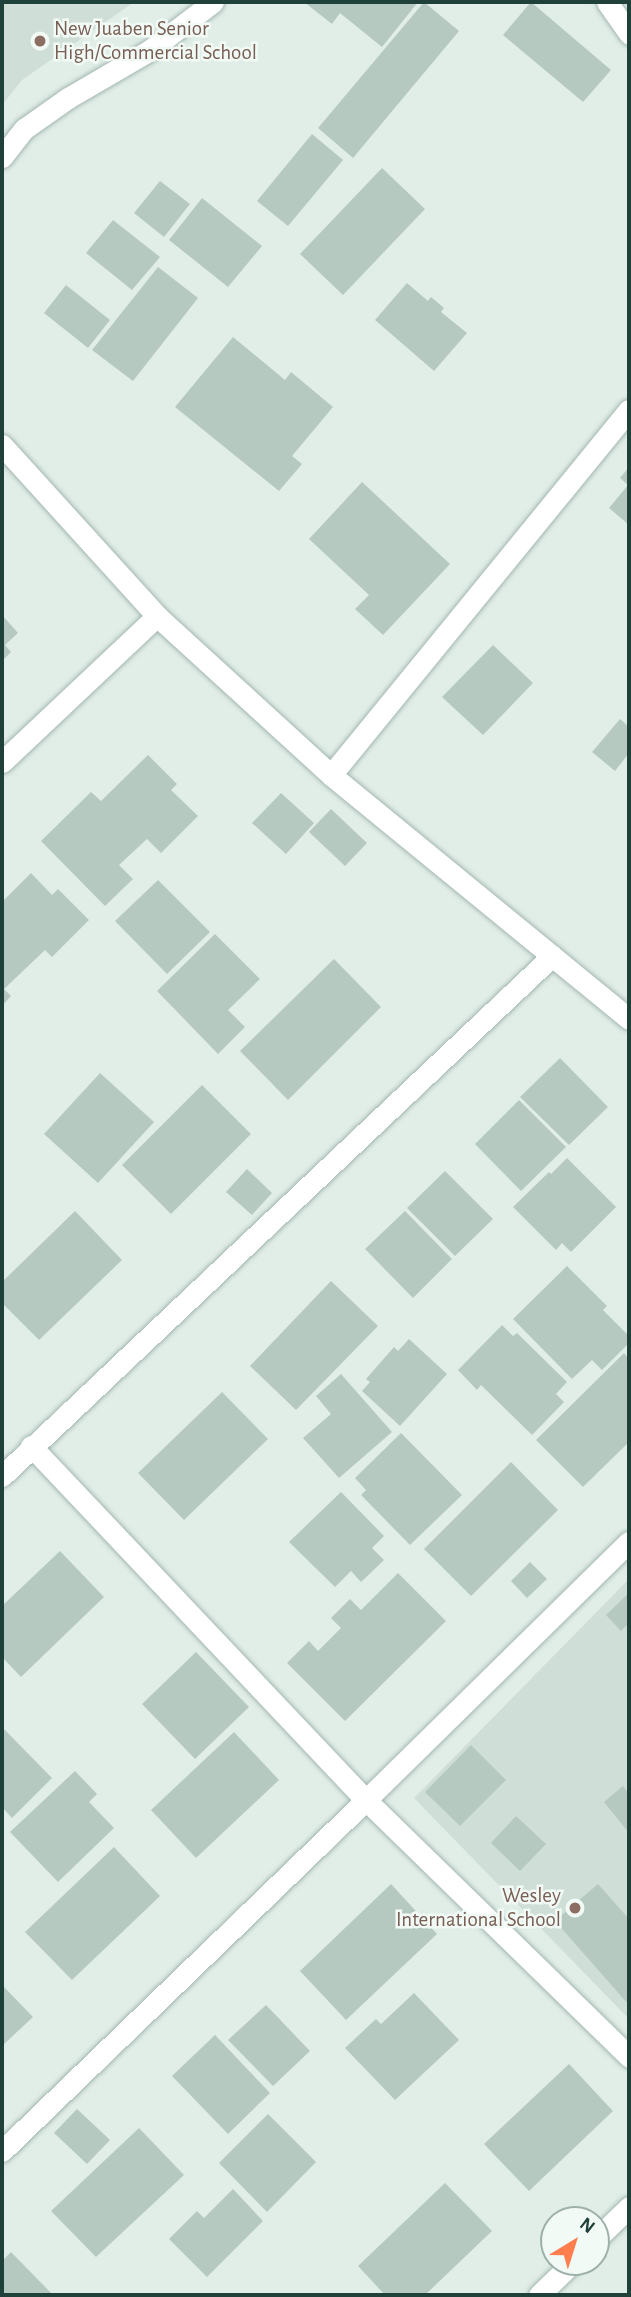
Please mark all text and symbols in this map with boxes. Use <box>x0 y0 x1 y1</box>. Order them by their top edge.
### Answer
place label: New Juaben Senior High/Commercial School <box>54 16 257 66</box>
marker: New Juaben Senior High/Commercial School <box>32 33 48 49</box>
place label: Wesley International School <box>396 1883 561 1933</box>
marker: Wesley International School <box>567 1900 583 1916</box>
north arrow <box>540 2206 610 2276</box>
text: N <box>576 2214 598 2237</box>

